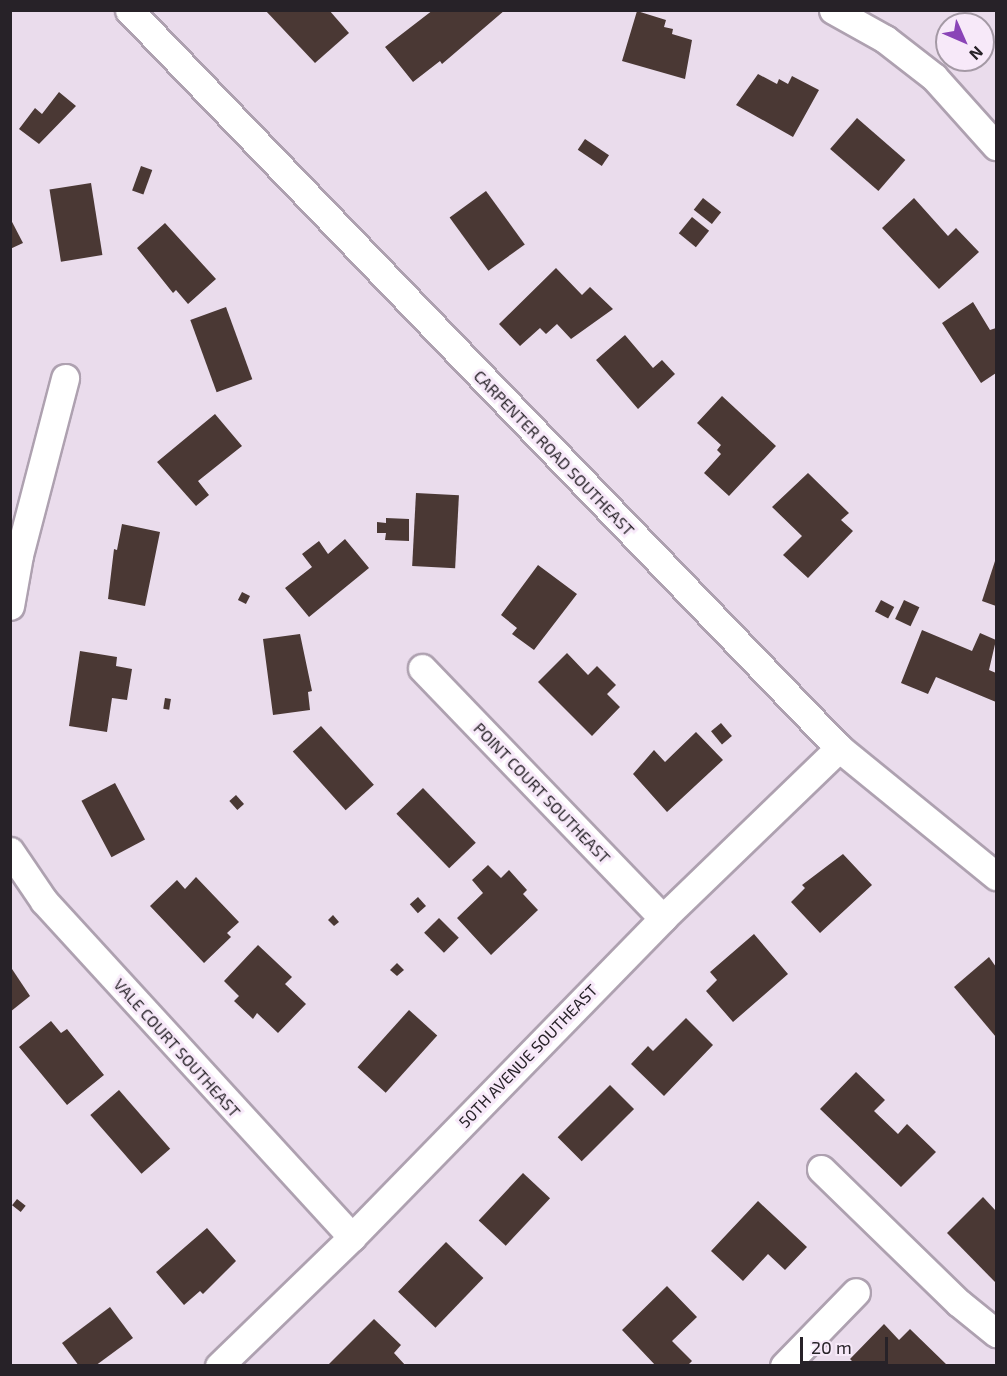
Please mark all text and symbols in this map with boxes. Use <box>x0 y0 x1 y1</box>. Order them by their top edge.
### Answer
north arrow <box>935 12 995 72</box>
text: N <box>966 43 987 64</box>
street label: CARPENTER ROAD SOUTHEAST <box>470 366 638 540</box>
street label: POINT COURT SOUTHEAST <box>470 718 614 868</box>
street label: VALE COURT SOUTHEAST <box>110 975 244 1121</box>
street label: 50TH AVENUE SOUTHEAST <box>454 980 602 1132</box>
scale bar <box>803 1325 892 1363</box>
text: 20 m <box>811 1336 852 1358</box>

